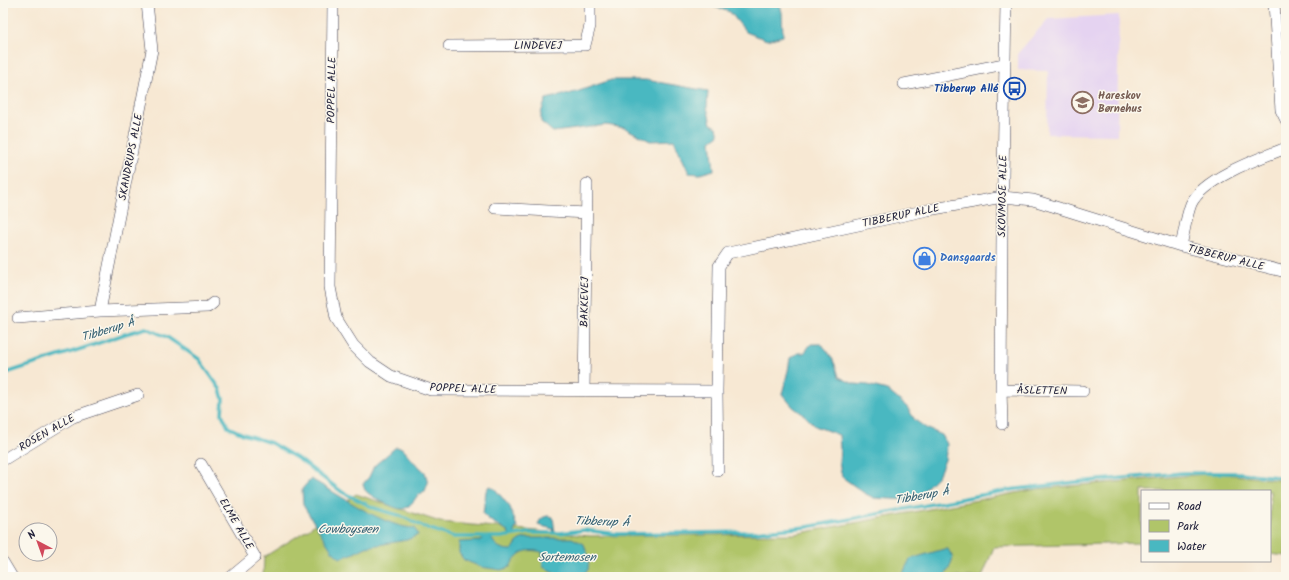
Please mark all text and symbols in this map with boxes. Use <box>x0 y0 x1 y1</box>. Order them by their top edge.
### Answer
street label: LINDEVEJ <box>514 37 563 55</box>
street label: POPPEL ALLE <box>322 56 342 123</box>
bus stop icon: Tibberup Allé <box>1001 76 1027 102</box>
place label: Tibberup Allé <box>934 80 999 98</box>
place label: Hareskov Børnehus <box>1098 87 1143 118</box>
school or university icon: Hareskov Børnehus <box>1070 89 1096 115</box>
street label: SKANDRUPS ALLE <box>114 112 148 202</box>
street label: SKOVMOSE ALLE <box>993 154 1013 237</box>
street label: TIBBERUP ALLE <box>861 199 942 233</box>
street label: TIBBERUP ALLE <box>1186 240 1267 276</box>
shop icon: Dansgaards <box>911 245 937 271</box>
place label: Dansgaards <box>940 249 997 267</box>
street label: BAKKEVEJ <box>576 276 594 327</box>
water label: Tibberup Å <box>79 312 139 347</box>
street label: POPPEL ALLE <box>429 379 497 399</box>
street label: ÅSLETTEN <box>1017 382 1068 400</box>
street label: ROSEN ALLE <box>15 409 79 456</box>
water label: Tibberup Å <box>893 482 952 510</box>
legend <box>1141 490 1271 562</box>
street label: ELME ALLE <box>214 495 258 554</box>
text: Road <box>1177 497 1202 516</box>
water label: Tibberup Å <box>574 512 631 533</box>
text: Park <box>1177 517 1199 536</box>
water label: Cowboysøen <box>318 520 380 539</box>
north arrow <box>18 522 58 562</box>
text: N <box>24 526 41 544</box>
text: Water <box>1177 537 1207 556</box>
water label: Sortemosen <box>538 548 597 567</box>

